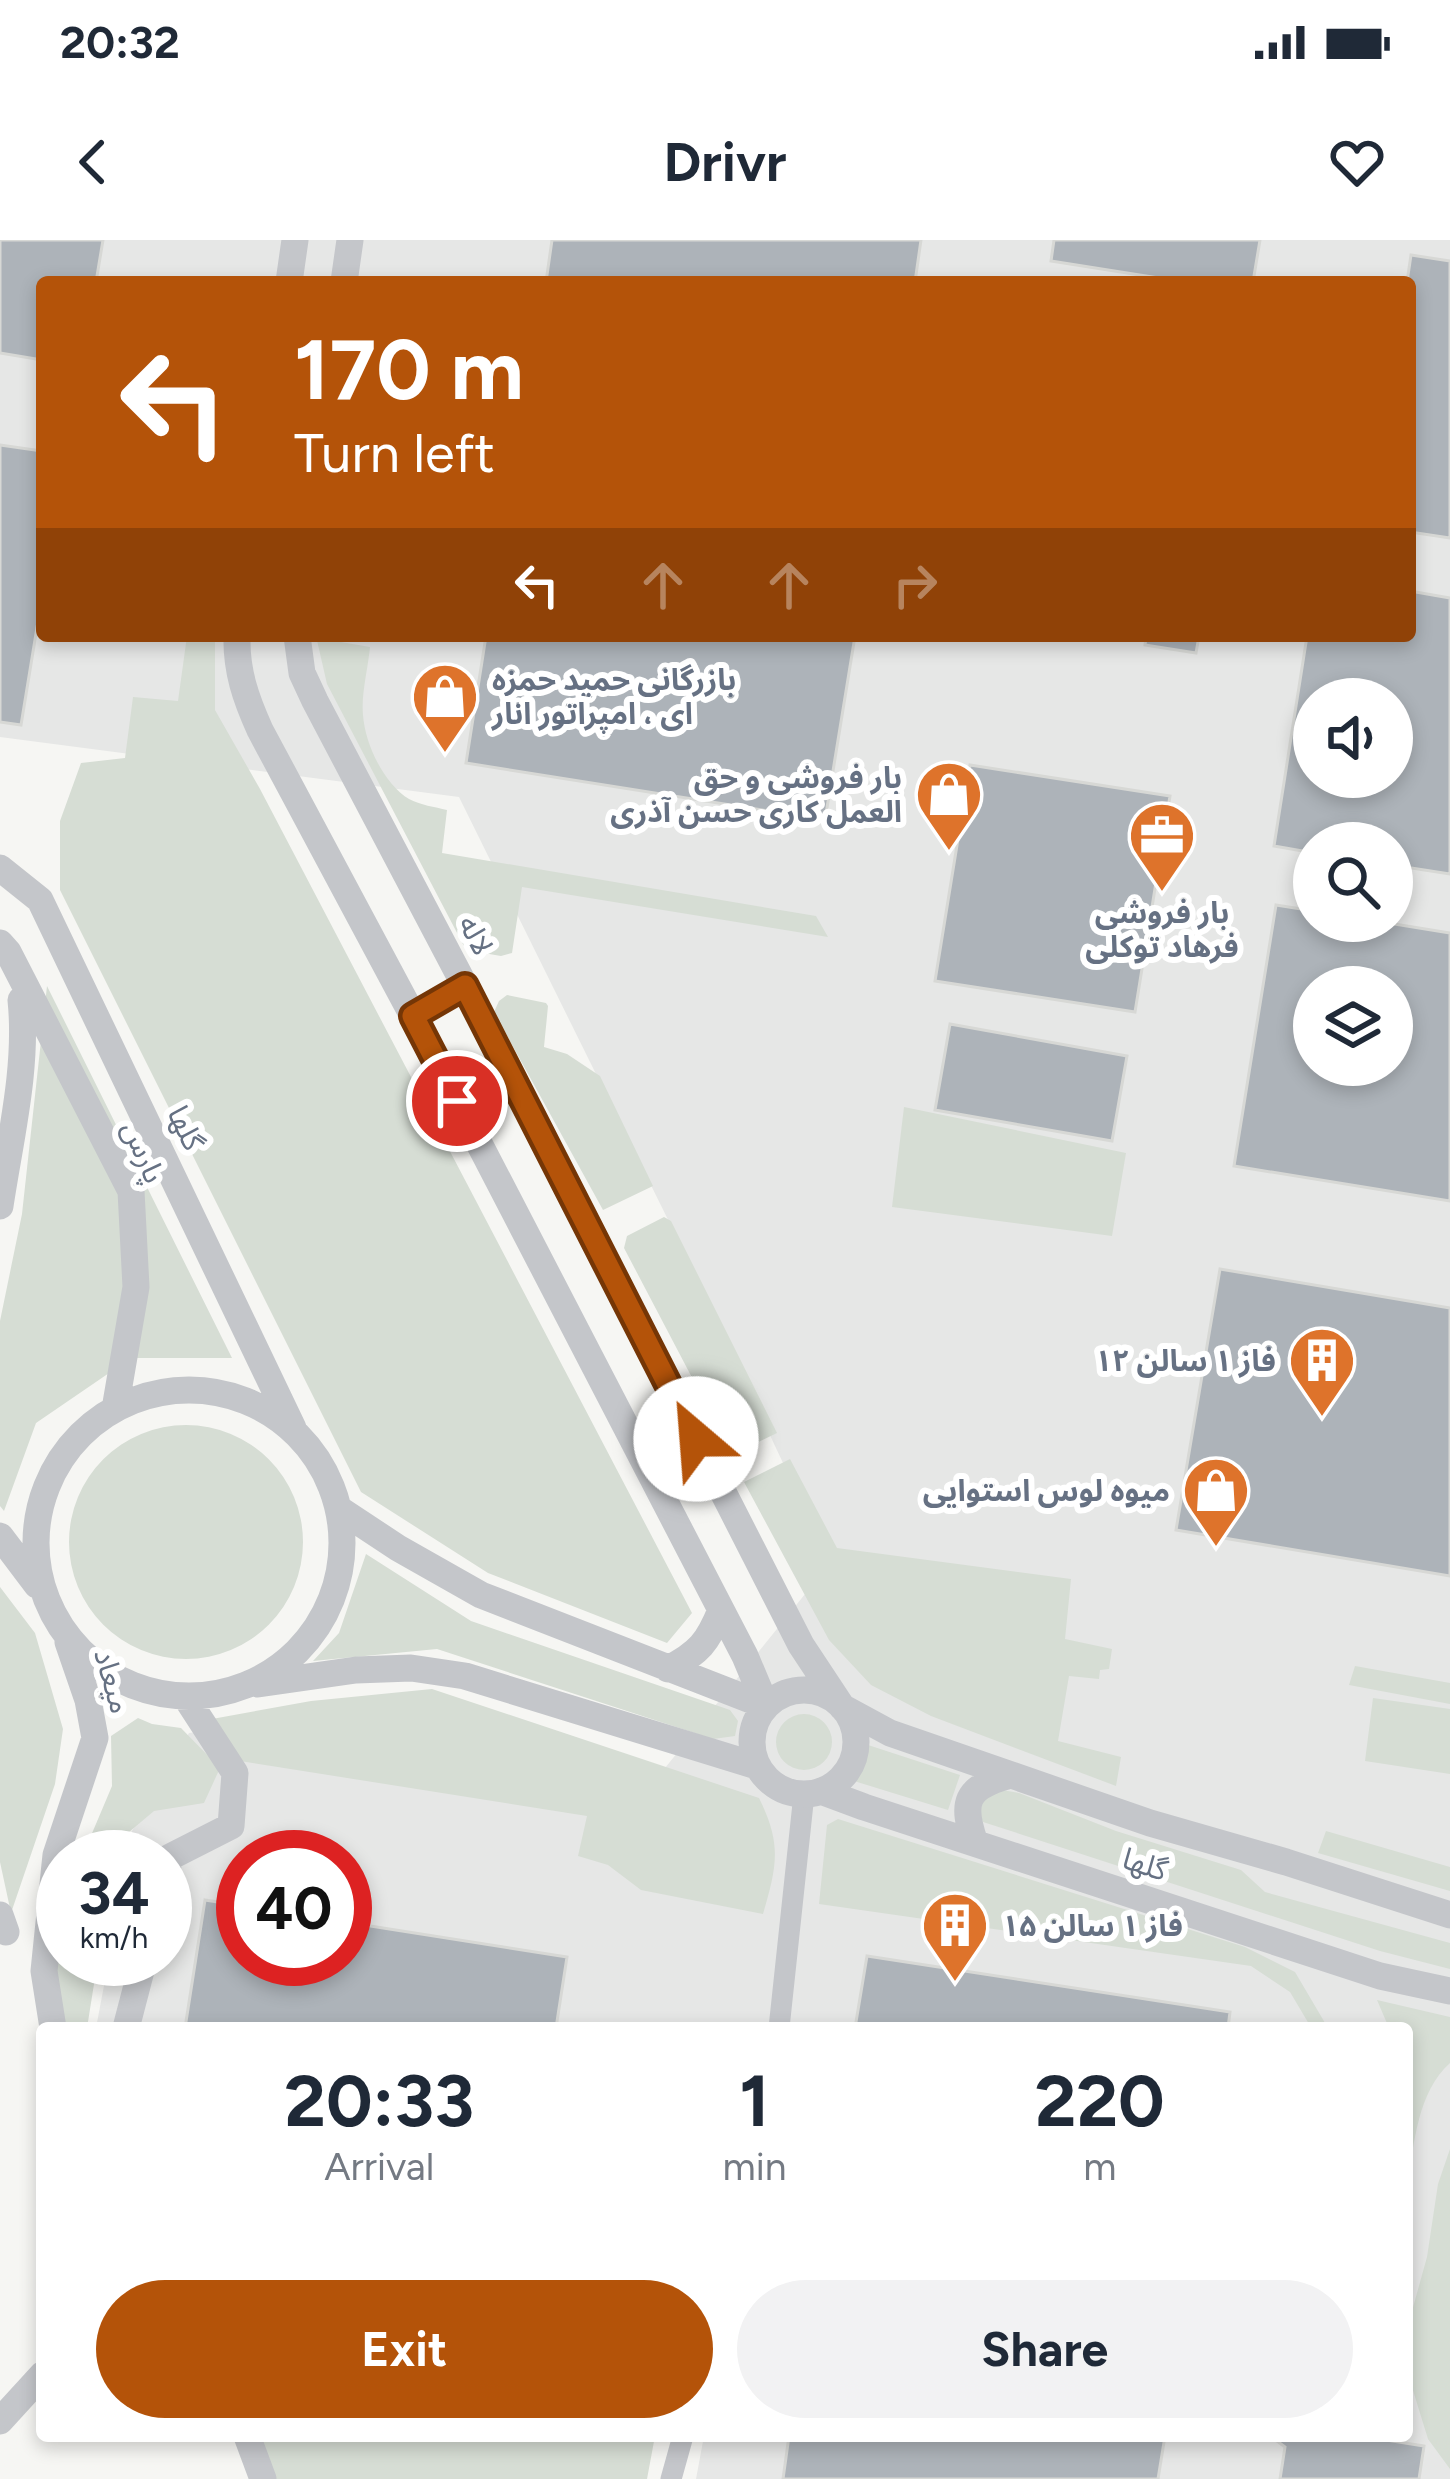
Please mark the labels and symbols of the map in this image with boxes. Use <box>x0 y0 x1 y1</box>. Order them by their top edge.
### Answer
shop icon: بازرگانی حمید حمزه ای ، امپراتور انار <box>410 661 480 755</box>
place label: بازرگانی حمید حمزه ای ، امپراتور انار <box>490 661 736 733</box>
place label: بار فروشی و حق العمل کاری حسن آذری <box>610 759 902 830</box>
shop icon: بار فروشی و حق العمل کاری حسن آذری <box>914 759 984 853</box>
office icon: بار فروشی فرهاد توکلی <box>1127 800 1197 894</box>
place label: بار فروشی فرهاد توکلی <box>1085 894 1239 965</box>
street label: لاله <box>450 909 502 961</box>
pin <box>406 1050 508 1152</box>
street label: گلها <box>159 1100 213 1157</box>
street label: پارس <box>113 1115 174 1189</box>
building icon: فاز ۱ سالن ۱۲ <box>1287 1325 1357 1419</box>
place label: فاز ۱ سالن ۱۲ <box>1095 1342 1276 1379</box>
position arrow <box>633 1376 759 1502</box>
shop icon: میوه لوس استوایی <box>1181 1455 1251 1549</box>
place label: میوه لوس استوایی <box>923 1472 1170 1509</box>
street label: میعاد <box>86 1644 140 1718</box>
speed limit sign: 40 <box>216 1830 372 1986</box>
street label: گلها <box>1118 1839 1173 1889</box>
building icon: فاز ۱ سالن ۱۵ <box>920 1890 990 1984</box>
place label: فاز ۱ سالن ۱۵ <box>1002 1907 1183 1944</box>

